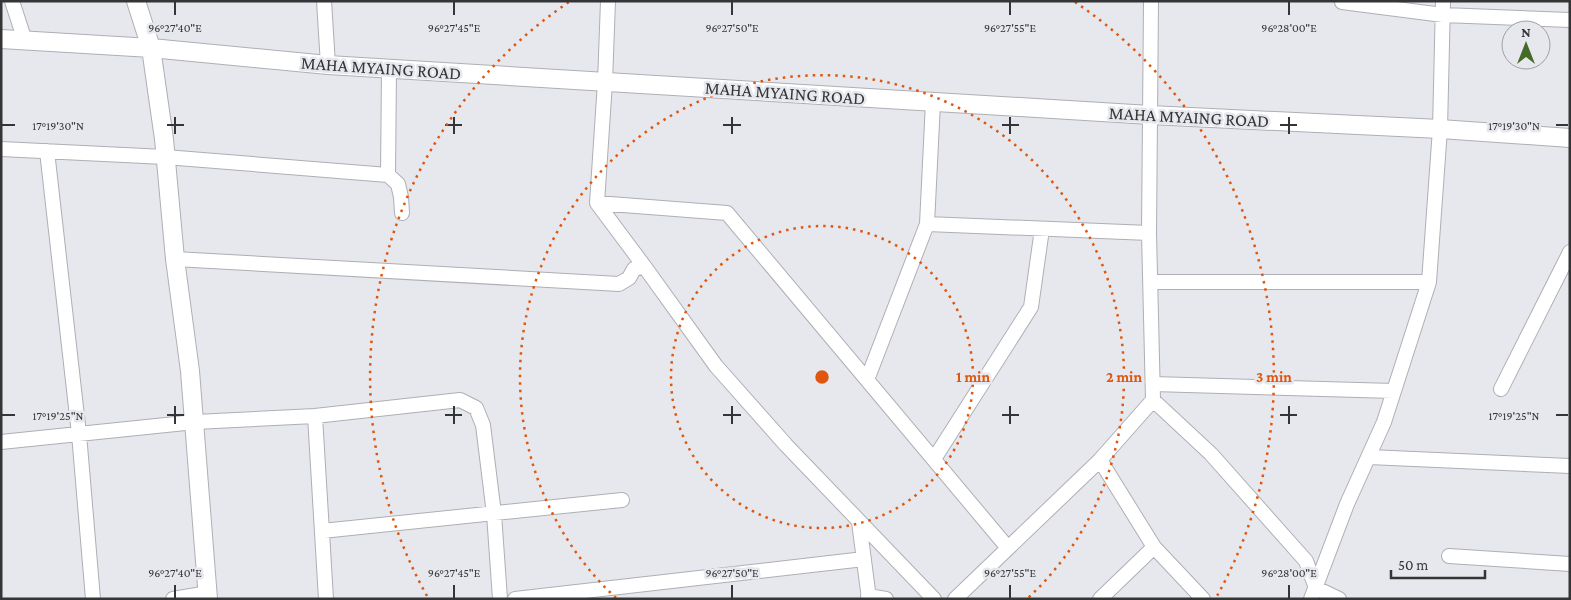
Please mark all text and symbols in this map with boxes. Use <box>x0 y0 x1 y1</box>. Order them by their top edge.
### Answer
north arrow <box>1501 20 1551 70</box>
text: 96°27'40"E <box>148 21 202 35</box>
text: 96°27'45"E <box>428 21 481 35</box>
text: 96°27'50"E <box>705 21 759 35</box>
text: 96°27'55"E <box>984 21 1037 35</box>
text: 96°28'00"E <box>1261 21 1317 35</box>
text: N <box>1521 24 1531 40</box>
street label: MAHA MYAING ROAD <box>300 52 462 84</box>
street label: MAHA MYAING ROAD <box>704 77 866 109</box>
street label: MAHA MYAING ROAD <box>1108 103 1270 131</box>
text: 17°19'30"N <box>32 119 84 133</box>
text: 17°19'30"N <box>1488 119 1540 133</box>
centre of rings <box>813 368 831 386</box>
text: 1 min <box>956 369 990 385</box>
text: 2 min <box>1106 369 1142 385</box>
text: 3 min <box>1256 369 1292 385</box>
text: 17°19'25"N <box>33 409 84 423</box>
text: 17°19'25"N <box>1489 409 1540 423</box>
scale bar <box>1391 548 1485 580</box>
text: 50 m <box>1398 557 1428 573</box>
text: 96°27'40"E <box>148 566 202 580</box>
text: 96°27'45"E <box>428 566 481 580</box>
text: 96°27'50"E <box>705 566 759 580</box>
text: 96°27'55"E <box>984 566 1037 580</box>
text: 96°28'00"E <box>1261 566 1317 580</box>

